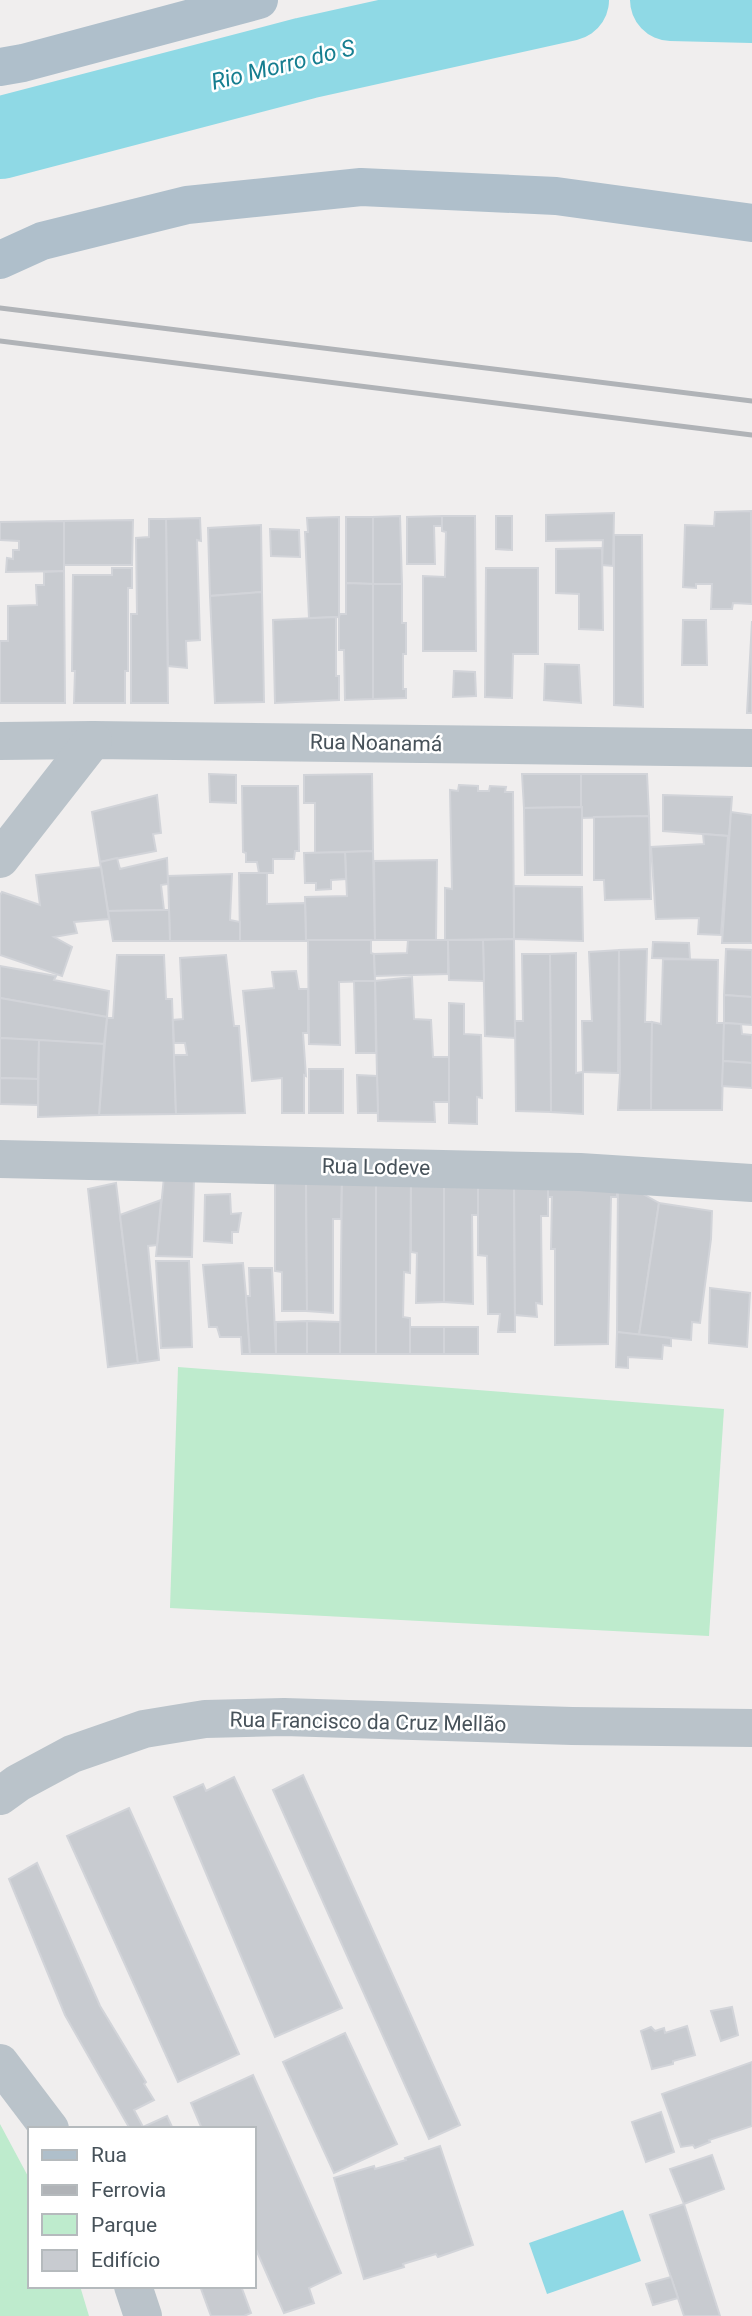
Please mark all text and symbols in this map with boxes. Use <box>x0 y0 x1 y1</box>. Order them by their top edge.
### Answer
water label: Rio Morro do S <box>208 34 358 96</box>
street label: Rua Noanamá <box>310 730 442 756</box>
street label: Rua Lodeve <box>322 1154 430 1180</box>
street label: Rua Francisco da Cruz Mellão <box>229 1708 507 1736</box>
legend <box>28 2127 256 2288</box>
text: Rua <box>91 2143 127 2167</box>
text: Ferrovia <box>91 2178 166 2202</box>
text: Parque <box>91 2213 157 2237</box>
text: Edifício <box>91 2248 160 2272</box>

